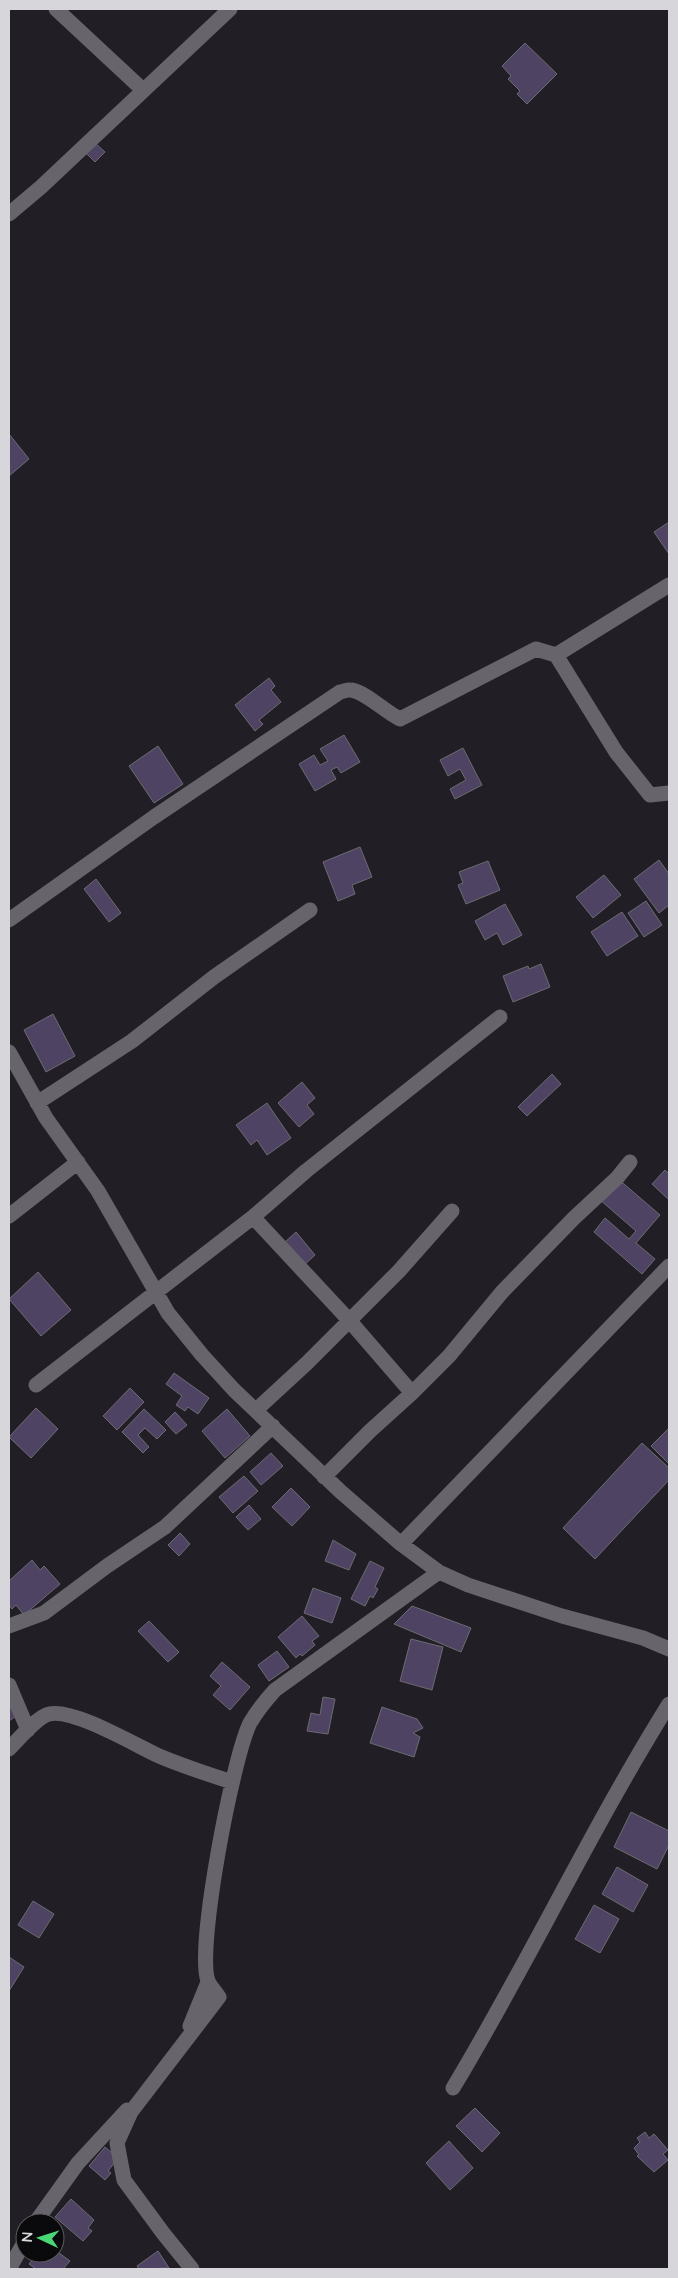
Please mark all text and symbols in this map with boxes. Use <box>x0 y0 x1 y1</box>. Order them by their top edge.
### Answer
north arrow <box>15 2213 65 2263</box>
text: N <box>18 2231 35 2243</box>

